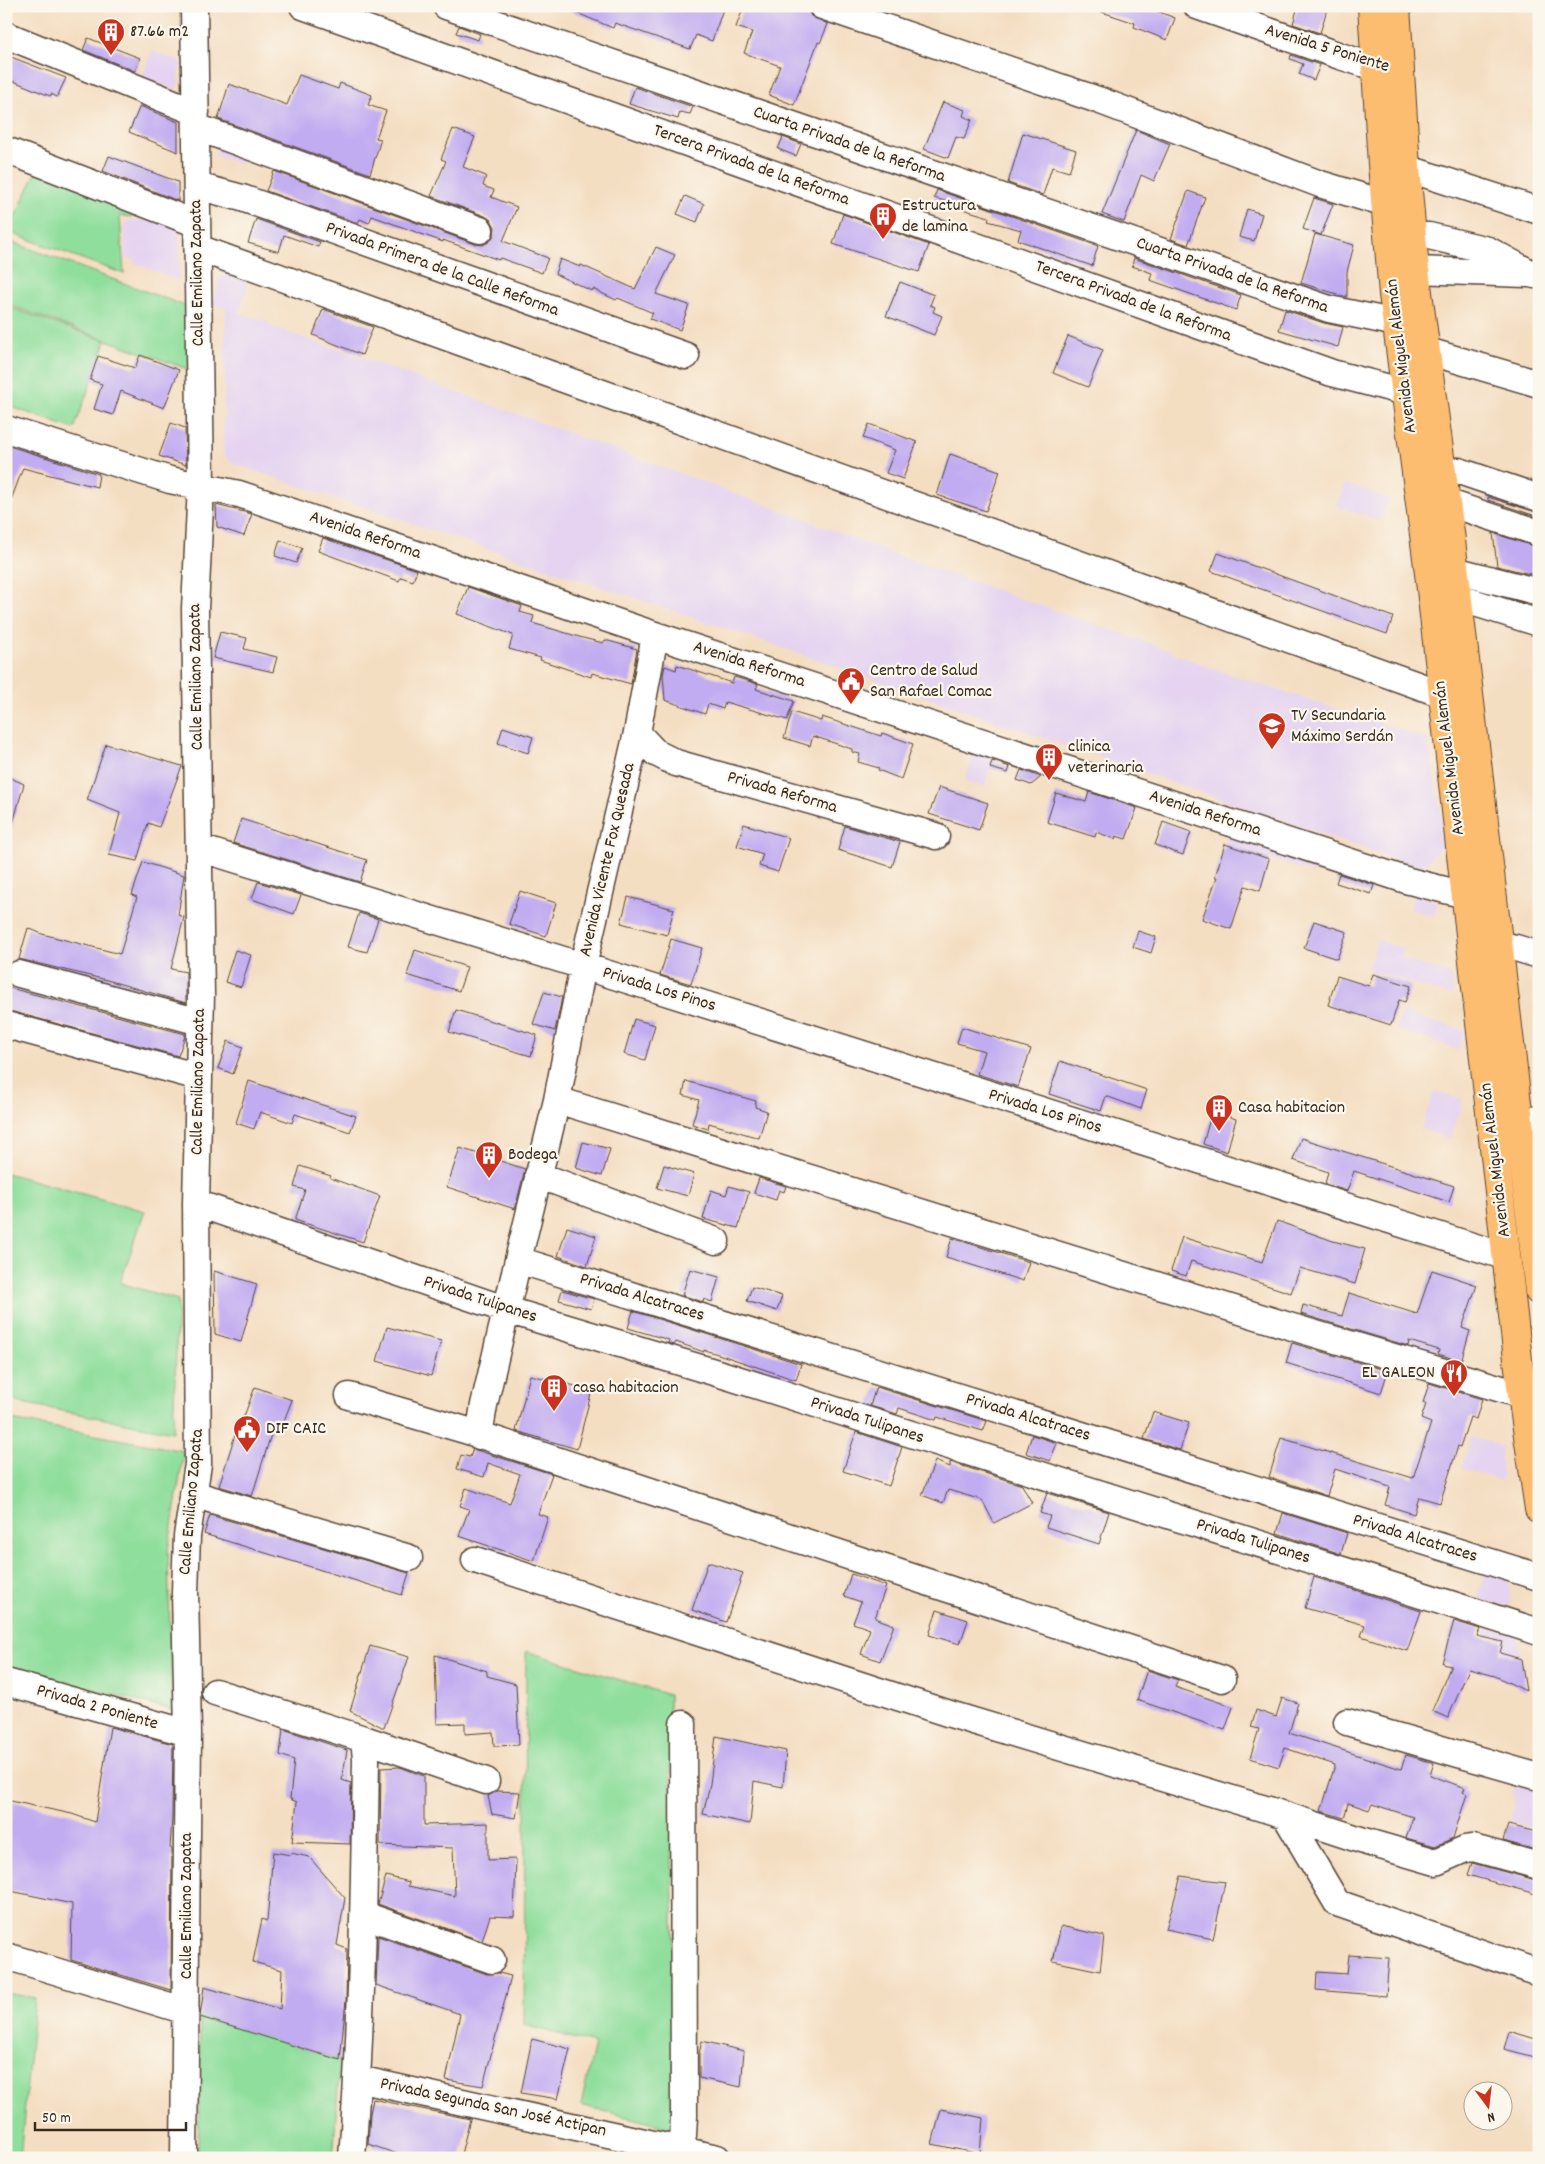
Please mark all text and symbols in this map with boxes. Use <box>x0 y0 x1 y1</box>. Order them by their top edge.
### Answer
building icon: 87.66 m2 <box>96 17 126 56</box>
street label: Avenida 5 Poniente <box>1262 18 1392 80</box>
place label: 87.66 m2 <box>130 20 189 45</box>
street label: Cuarta Privada de la Reforma <box>749 100 949 190</box>
street label: Tercera Privada de la Reforma <box>649 119 853 213</box>
place label: Estructura de lamina <box>902 194 976 240</box>
street label: Calle Emiliano Zapata <box>184 199 212 346</box>
building icon: Estructura de lamina <box>868 201 898 240</box>
street label: Privada Primera de la Calle Reforma <box>322 216 563 324</box>
street label: Cuarta Privada de la Reforma <box>1132 231 1332 321</box>
street label: Tercera Privada de la Reforma <box>1031 255 1235 349</box>
street label: Avenida Miguel Alemán <box>1380 277 1424 435</box>
street label: Avenida Reforma <box>306 505 425 567</box>
street label: Calle Emiliano Zapata <box>183 603 211 750</box>
street label: Avenida Reforma <box>690 635 809 695</box>
place label: Centro de Salud San Rafael Comac <box>870 659 992 705</box>
public building icon: Centro de Salud San Rafael Comac <box>836 666 866 705</box>
street label: Avenida Miguel Alemán <box>1428 679 1472 837</box>
place label: TV Secundaria Máximo Serdán <box>1291 704 1393 750</box>
school or university icon: TV Secundaria Máximo Serdán <box>1257 711 1287 750</box>
place label: clinica veterinaria <box>1068 735 1144 781</box>
building icon: clinica veterinaria <box>1034 742 1064 781</box>
street label: Avenida Vicente Fox Quesada <box>574 760 643 959</box>
street label: Privada Reforma <box>724 765 841 821</box>
street label: Avenida Reforma <box>1146 784 1265 844</box>
street label: Privada Los Pinos <box>599 961 719 1019</box>
street label: Calle Emiliano Zapata <box>185 1008 213 1155</box>
street label: Avenida Miguel Alemán <box>1474 1081 1518 1239</box>
street label: Privada Los Pinos <box>985 1083 1105 1141</box>
building icon: Casa habitacion <box>1204 1093 1234 1132</box>
place label: Casa habitacion <box>1238 1096 1345 1121</box>
building icon: Bodega <box>474 1140 504 1179</box>
place label: Bodega <box>508 1143 558 1168</box>
street label: Privada Alcatraces <box>576 1267 708 1329</box>
street label: Privada Tulipanes <box>420 1270 540 1330</box>
restaurant icon: EL GALEON <box>1439 1358 1469 1397</box>
place label: EL GALEON <box>1362 1361 1435 1386</box>
building icon: casa habitacion <box>539 1373 569 1412</box>
place label: casa habitacion <box>573 1376 679 1401</box>
street label: Privada Alcatraces <box>962 1387 1094 1449</box>
street label: Privada Tulipanes <box>807 1391 927 1451</box>
public building icon: DIF CAIC <box>232 1414 262 1453</box>
place label: DIF CAIC <box>266 1417 326 1442</box>
street label: Calle Emiliano Zapata <box>173 1427 211 1576</box>
street label: Privada Alcatraces <box>1349 1508 1481 1570</box>
street label: Privada Tulipanes <box>1193 1513 1313 1571</box>
street label: Privada 2 Poniente <box>33 1679 161 1737</box>
street label: Calle Emiliano Zapata <box>175 1832 200 1979</box>
street label: Privada Segunda San José Actipan <box>378 2072 608 2144</box>
north arrow <box>1462 2082 1512 2132</box>
scale bar <box>35 2099 186 2131</box>
text: N <box>1485 2106 1497 2127</box>
text: 50 m <box>42 2108 71 2130</box>

